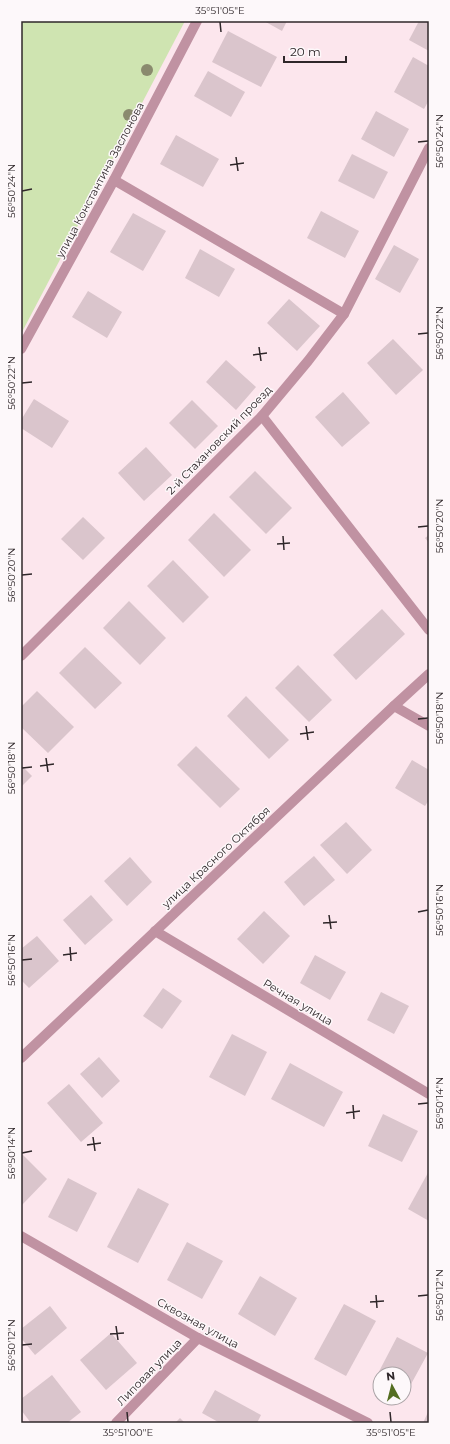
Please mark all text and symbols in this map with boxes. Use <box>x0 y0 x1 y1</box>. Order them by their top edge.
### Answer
text: 35°51'05"E <box>195 4 245 17</box>
scale bar <box>284 38 346 64</box>
text: 20 m <box>290 44 321 59</box>
street label: улица Константина Заслонова <box>52 100 147 261</box>
text: 56°50'24"N <box>433 114 446 168</box>
text: 56°50'24"N <box>5 164 18 218</box>
text: 56°50'22"N <box>433 306 446 360</box>
text: 56°50'22"N <box>5 356 18 410</box>
street label: 2-й Стахановский проезд <box>163 383 275 497</box>
text: 56°50'20"N <box>433 499 446 553</box>
text: 56°50'20"N <box>5 548 18 602</box>
text: 56°50'18"N <box>433 692 446 744</box>
text: 56°50'18"N <box>5 742 18 794</box>
street label: улица Красного Октября <box>158 803 273 912</box>
text: 56°50'16"N <box>433 884 446 936</box>
text: 56°50'16"N <box>5 934 18 986</box>
street label: Речная улица <box>261 976 335 1028</box>
text: 56°50'14"N <box>433 1077 446 1129</box>
text: 56°50'14"N <box>5 1127 18 1179</box>
text: 56°50'12"N <box>433 1269 446 1321</box>
street label: Сквозная улица <box>155 1295 241 1351</box>
text: 56°50'12"N <box>5 1319 18 1371</box>
street label: Липовая улица <box>114 1336 184 1408</box>
north arrow <box>372 1366 412 1406</box>
text: N <box>386 1369 396 1384</box>
text: 35°51'00"E <box>103 1426 154 1439</box>
text: 35°51'05"E <box>366 1426 416 1439</box>

